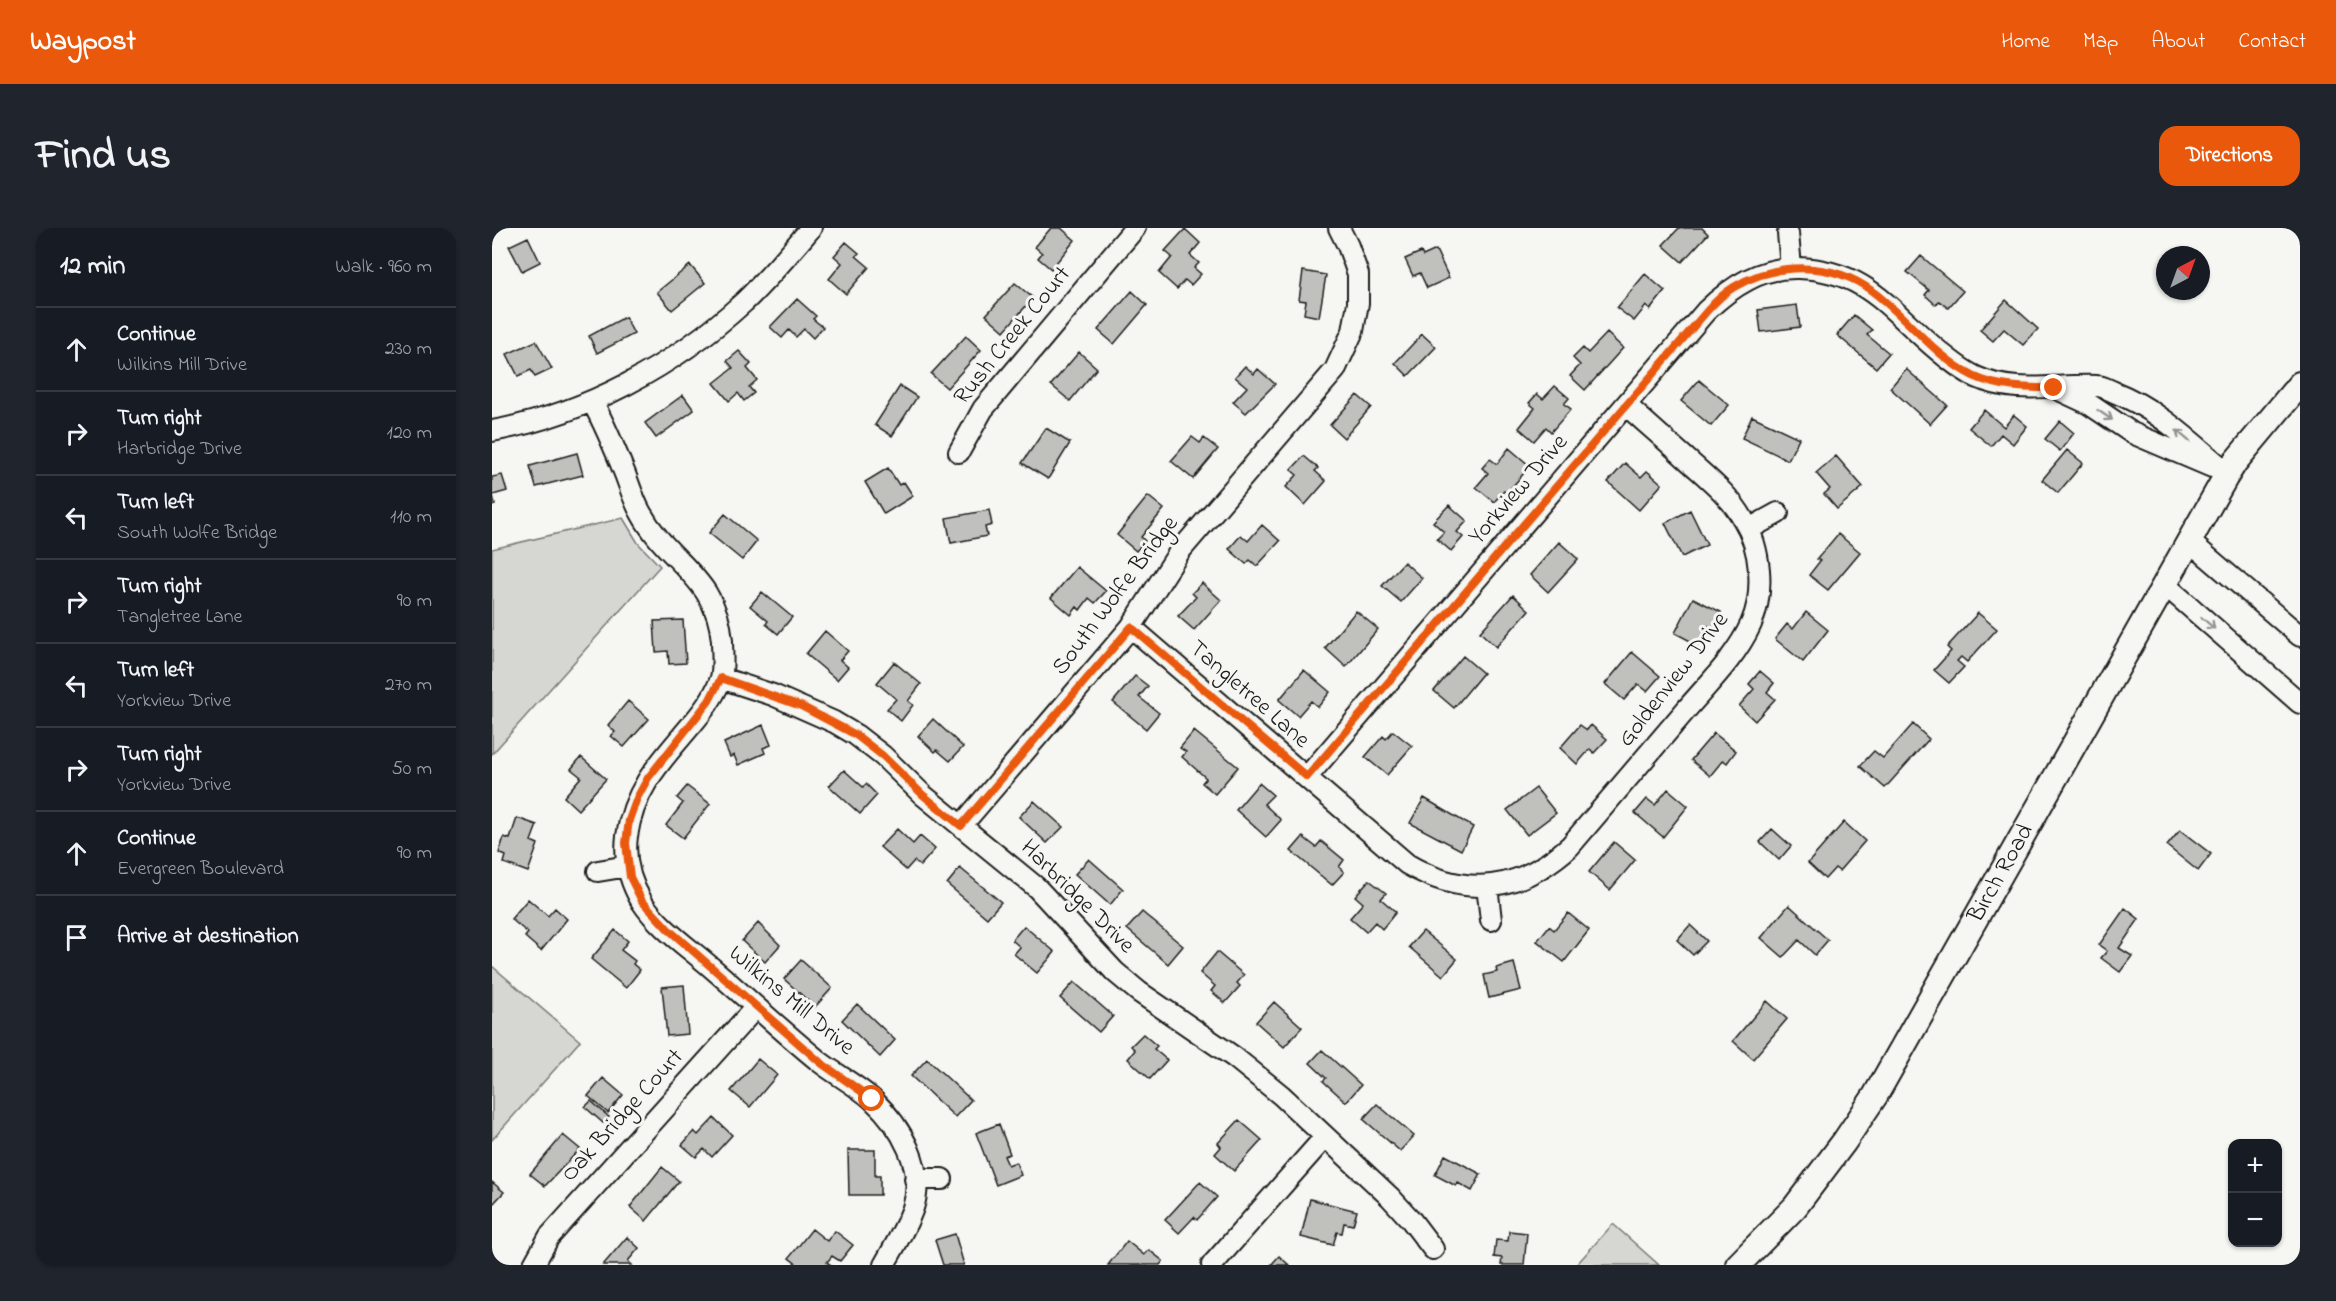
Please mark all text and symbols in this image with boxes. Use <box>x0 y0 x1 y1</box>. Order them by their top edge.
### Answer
text: Waypost <box>30 22 136 63</box>
text: Home <box>2001 27 2050 57</box>
text: Map <box>2083 27 2118 57</box>
text: About <box>2151 27 2205 57</box>
text: Contact <box>2238 27 2306 57</box>
text: Find us <box>36 126 171 187</box>
button: Directions <box>2159 126 2300 186</box>
north arrow <box>2156 246 2210 300</box>
text: 12 min <box>60 248 125 286</box>
text: Walk · 960 m <box>335 253 432 282</box>
street label: Rush Creek Court <box>946 259 1080 413</box>
text: Continue <box>117 319 196 351</box>
icon: ahead <box>60 333 93 366</box>
text: 230 m <box>385 335 432 364</box>
text: Wilkins Mill Drive <box>117 351 247 380</box>
route end <box>2040 374 2066 400</box>
text: Turn right <box>117 403 202 435</box>
one-way arrow <box>2097 409 2113 421</box>
icon: right <box>60 417 93 450</box>
text: 120 m <box>387 419 432 448</box>
street label: Yorkview Drive <box>1461 427 1577 553</box>
one-way arrow <box>2175 429 2191 442</box>
text: Harbridge Drive <box>117 435 242 464</box>
text: Turn left <box>117 487 194 519</box>
icon: left <box>60 501 93 534</box>
text: 110 m <box>390 503 432 532</box>
street label: South Wolfe Bridge <box>1044 509 1188 683</box>
text: South Wolfe Bridge <box>117 519 277 548</box>
text: Turn right <box>117 571 202 603</box>
icon: right <box>60 585 93 618</box>
text: 90 m <box>397 587 432 616</box>
text: Tangletree Lane <box>117 603 243 632</box>
street label: Goldenview Drive <box>1610 605 1738 755</box>
one-way arrow <box>2200 616 2216 629</box>
street label: Tangletree Lane <box>1181 632 1317 758</box>
text: Turn left <box>117 655 194 687</box>
icon: left <box>60 669 93 702</box>
text: 270 m <box>385 671 432 700</box>
text: Yorkview Drive <box>117 687 231 716</box>
text: Turn right <box>117 739 202 771</box>
icon: right <box>60 753 93 786</box>
text: 50 m <box>391 755 432 784</box>
text: Yorkview Drive <box>117 771 231 800</box>
street label: Birch Road <box>1959 817 2043 930</box>
text: Continue <box>117 823 196 855</box>
street label: Harbridge Drive <box>1012 832 1143 963</box>
icon: ahead <box>60 837 93 870</box>
text: 90 m <box>397 839 432 868</box>
text: Evergreen Boulevard <box>117 855 284 884</box>
icon: arrive <box>60 921 93 954</box>
text: Arrive at destination <box>117 921 299 953</box>
street label: Wilkins Mill Drive <box>720 937 862 1065</box>
street label: Oak Bridge Court <box>553 1041 693 1191</box>
route start <box>858 1085 884 1111</box>
map controls <box>2228 1139 2282 1247</box>
button: + <box>2228 1139 2282 1193</box>
button: − <box>2228 1193 2282 1247</box>

